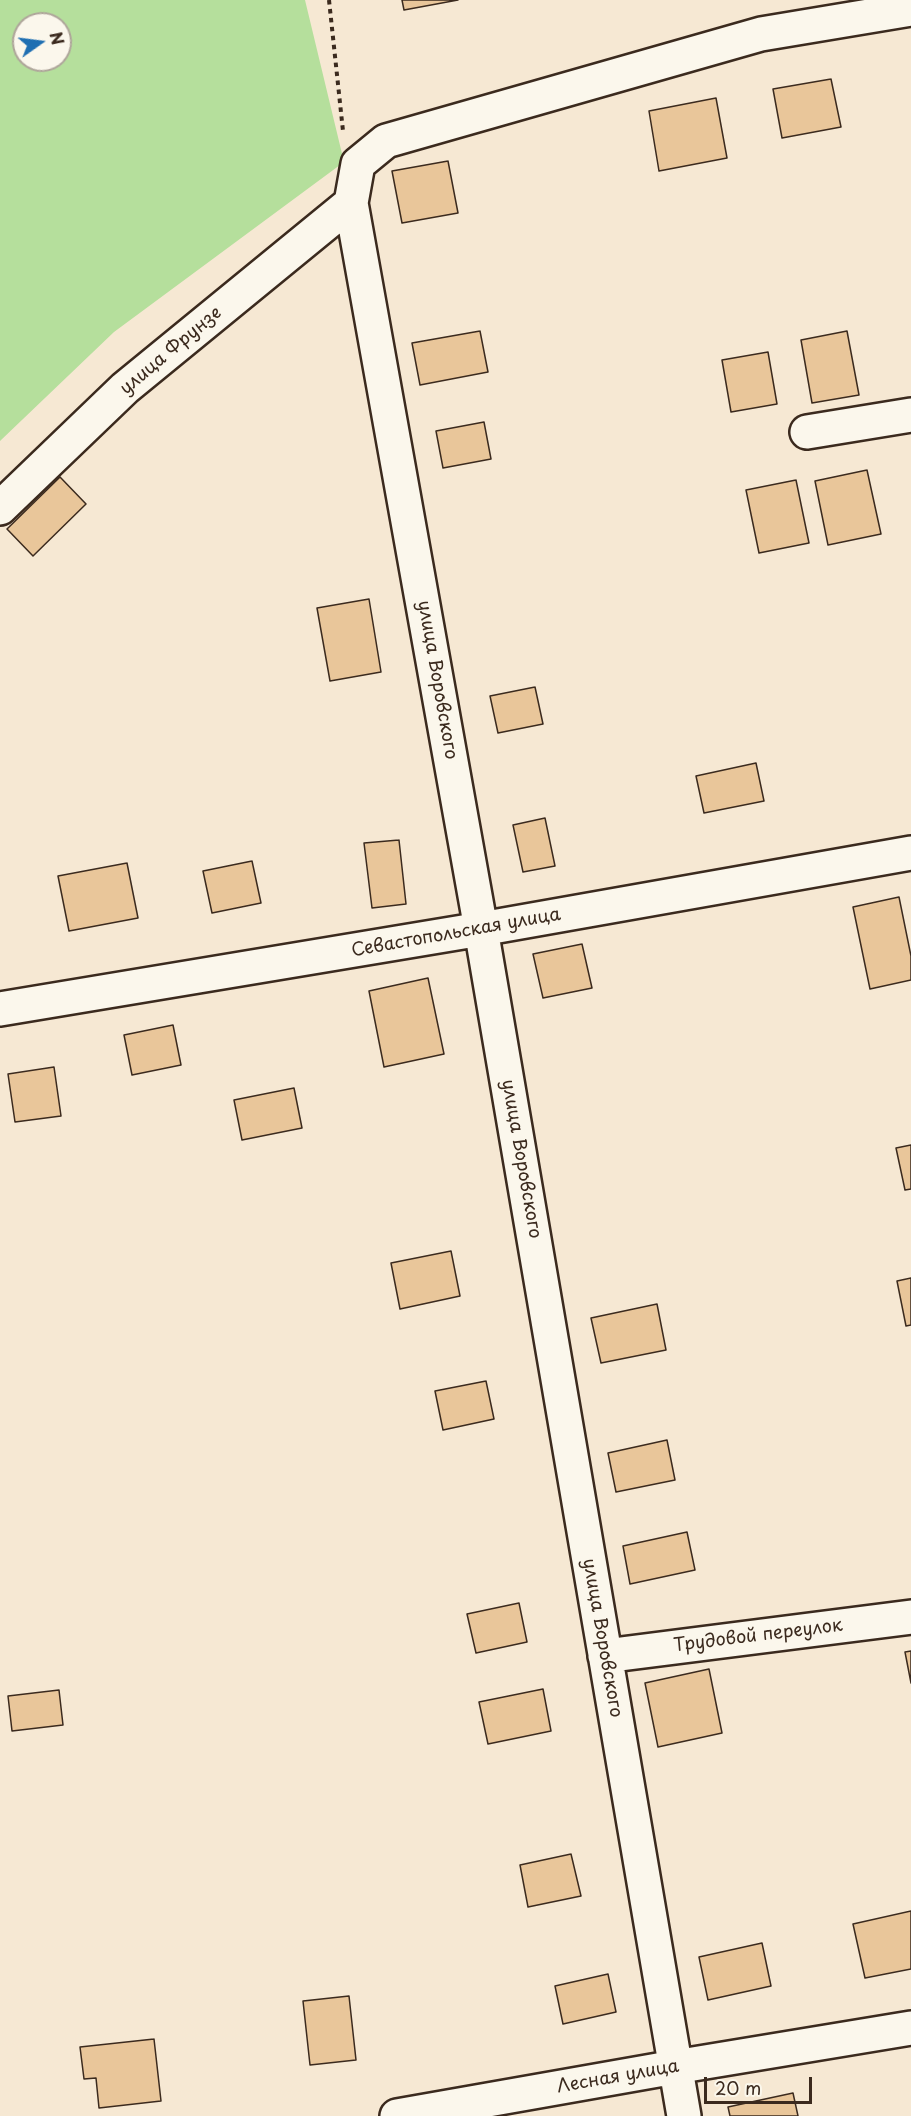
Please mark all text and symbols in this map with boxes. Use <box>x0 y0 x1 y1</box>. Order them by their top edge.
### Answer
north arrow <box>12 12 72 72</box>
text: N <box>44 29 71 47</box>
street label: улица Фрунзе <box>116 302 226 400</box>
street label: улица Воровского <box>412 599 462 761</box>
street label: Севастопольская улица <box>350 904 562 962</box>
street label: улица Воровского <box>496 1078 546 1240</box>
street label: улица Воровского <box>577 1557 627 1719</box>
street label: Трудовой переулок <box>672 1615 844 1657</box>
street label: Лесная улица <box>555 2056 681 2098</box>
scale bar <box>707 2065 815 2103</box>
text: 20 m <box>715 2074 761 2101</box>

